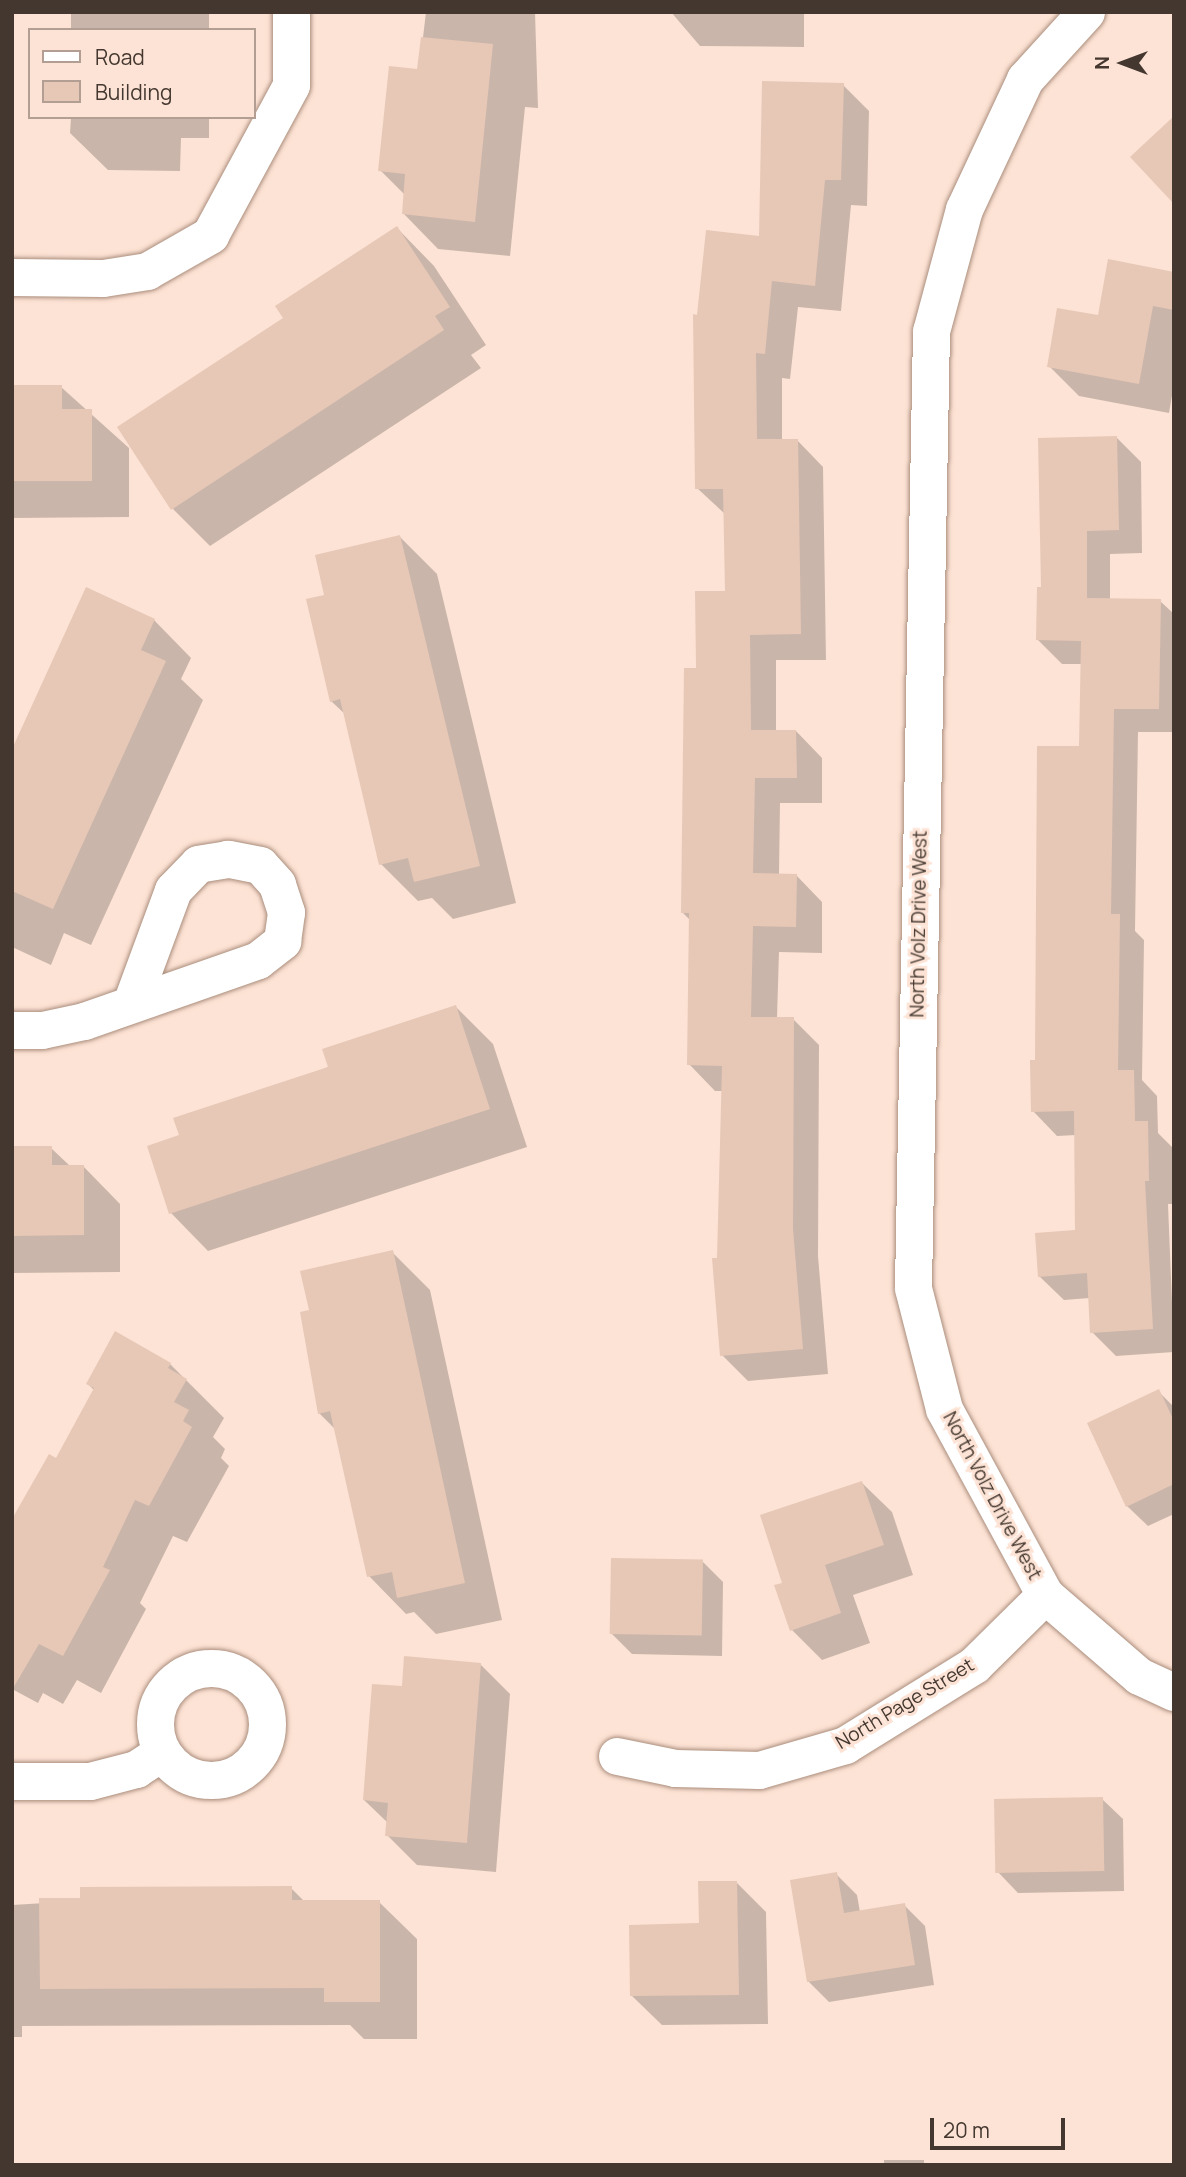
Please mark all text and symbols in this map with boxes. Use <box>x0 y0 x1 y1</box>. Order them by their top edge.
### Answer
legend <box>28 28 256 119</box>
north arrow <box>1088 28 1158 98</box>
text: Road <box>95 43 145 71</box>
text: N <box>1089 56 1115 70</box>
text: Building <box>95 78 172 106</box>
street label: North Volz Drive West <box>906 830 932 1018</box>
street label: North Volz Drive West <box>938 1408 1046 1584</box>
street label: North Page Street <box>832 1654 978 1754</box>
scale bar <box>934 2104 1069 2148</box>
text: 20 m <box>943 2116 990 2144</box>

